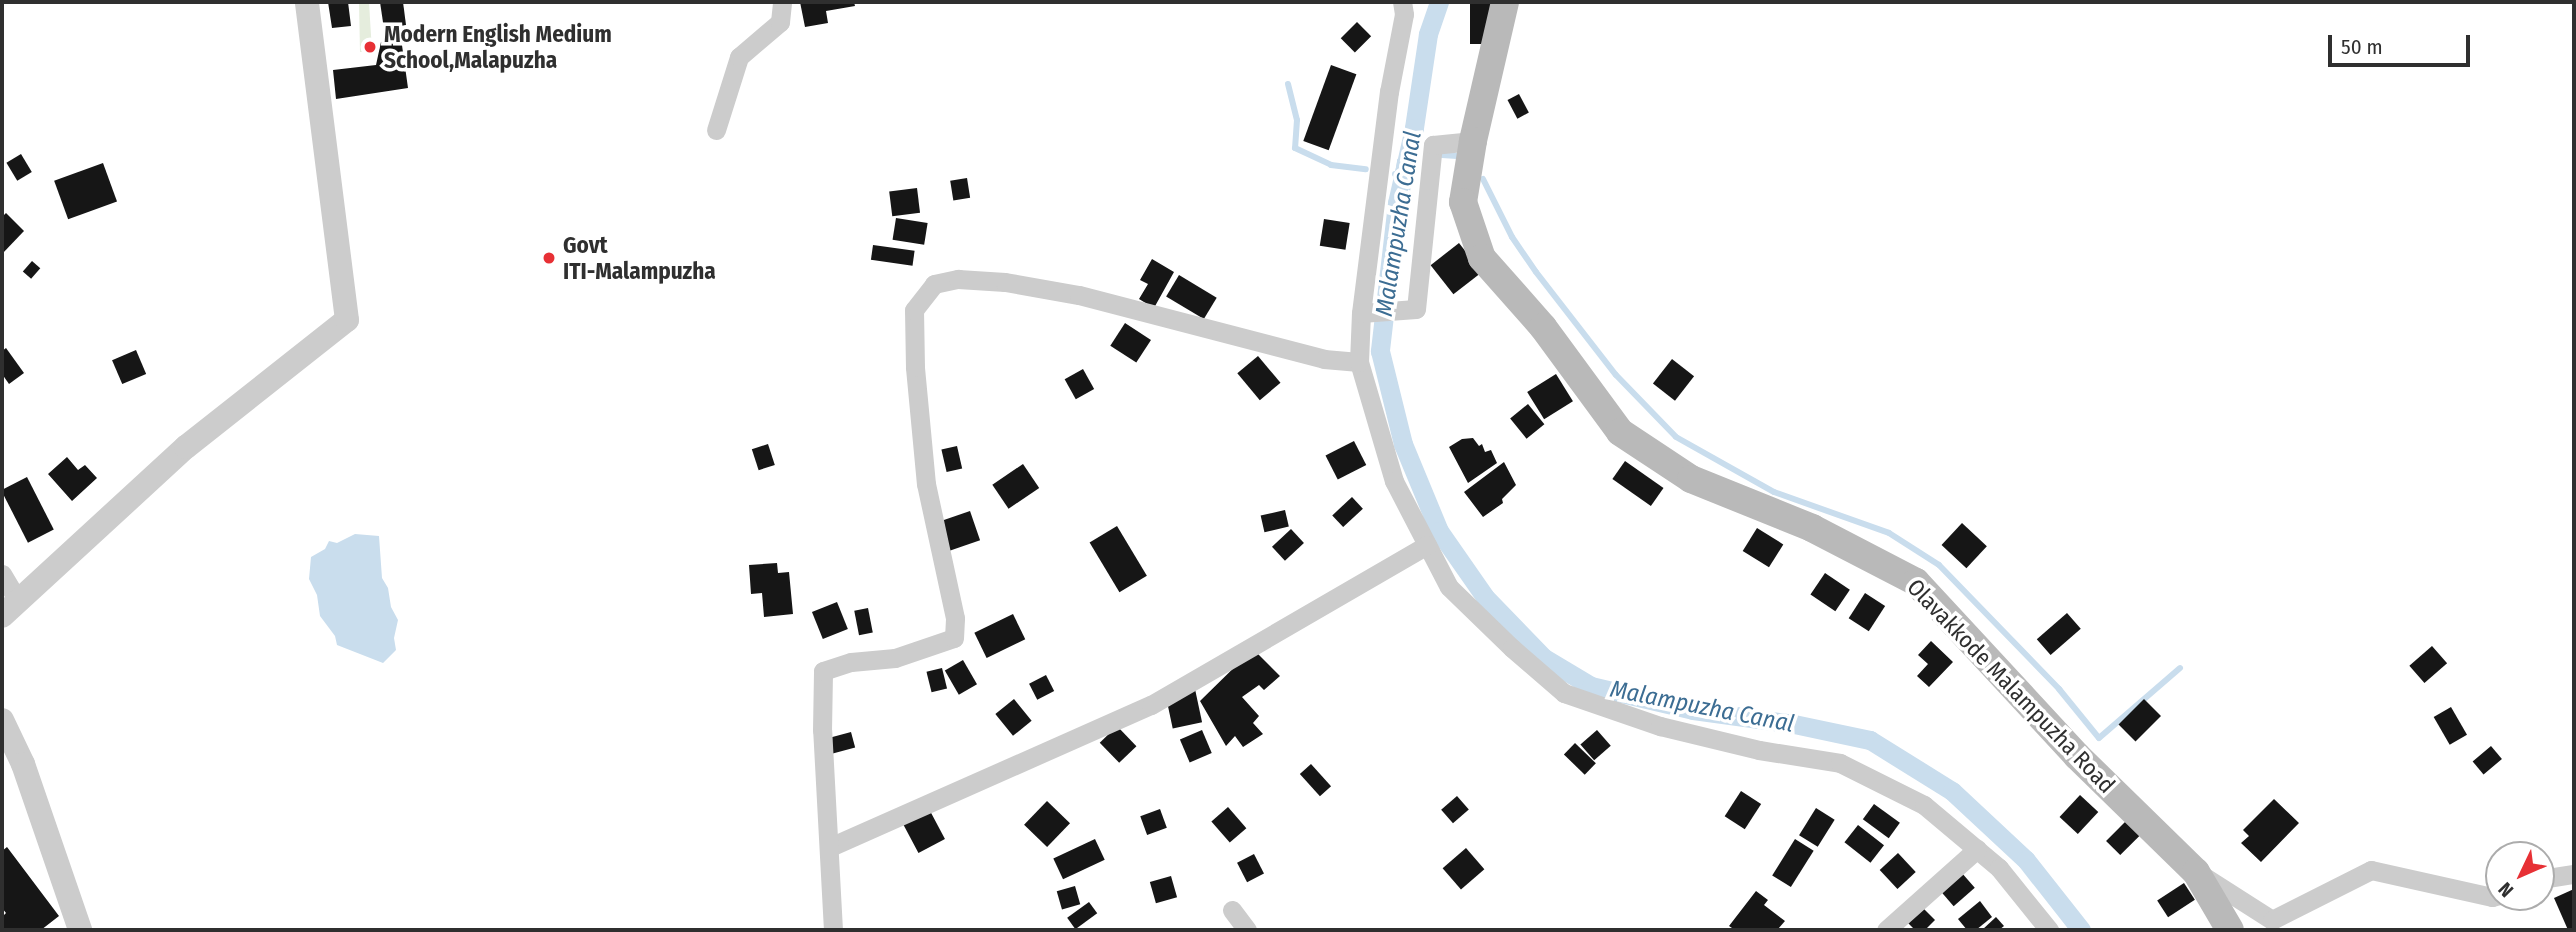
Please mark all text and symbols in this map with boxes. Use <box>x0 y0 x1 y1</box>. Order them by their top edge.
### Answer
place label: Modern English Medium School,Malapuzha <box>384 20 612 74</box>
scale bar <box>2331 21 2473 65</box>
text: 50 m <box>2341 34 2383 60</box>
marker: Modern English Medium School,Malapuzha <box>362 39 378 55</box>
water label: Malampuzha Canal <box>1370 130 1428 318</box>
place label: Govt ITI-Malampuzha <box>563 231 716 285</box>
marker: Govt ITI-Malampuzha <box>541 250 557 266</box>
street label: Olavakkode Malampuzha Road <box>1901 573 2121 799</box>
water label: Malampuzha Canal <box>1608 675 1796 739</box>
north arrow <box>2485 841 2555 911</box>
text: N <box>2494 877 2518 902</box>

